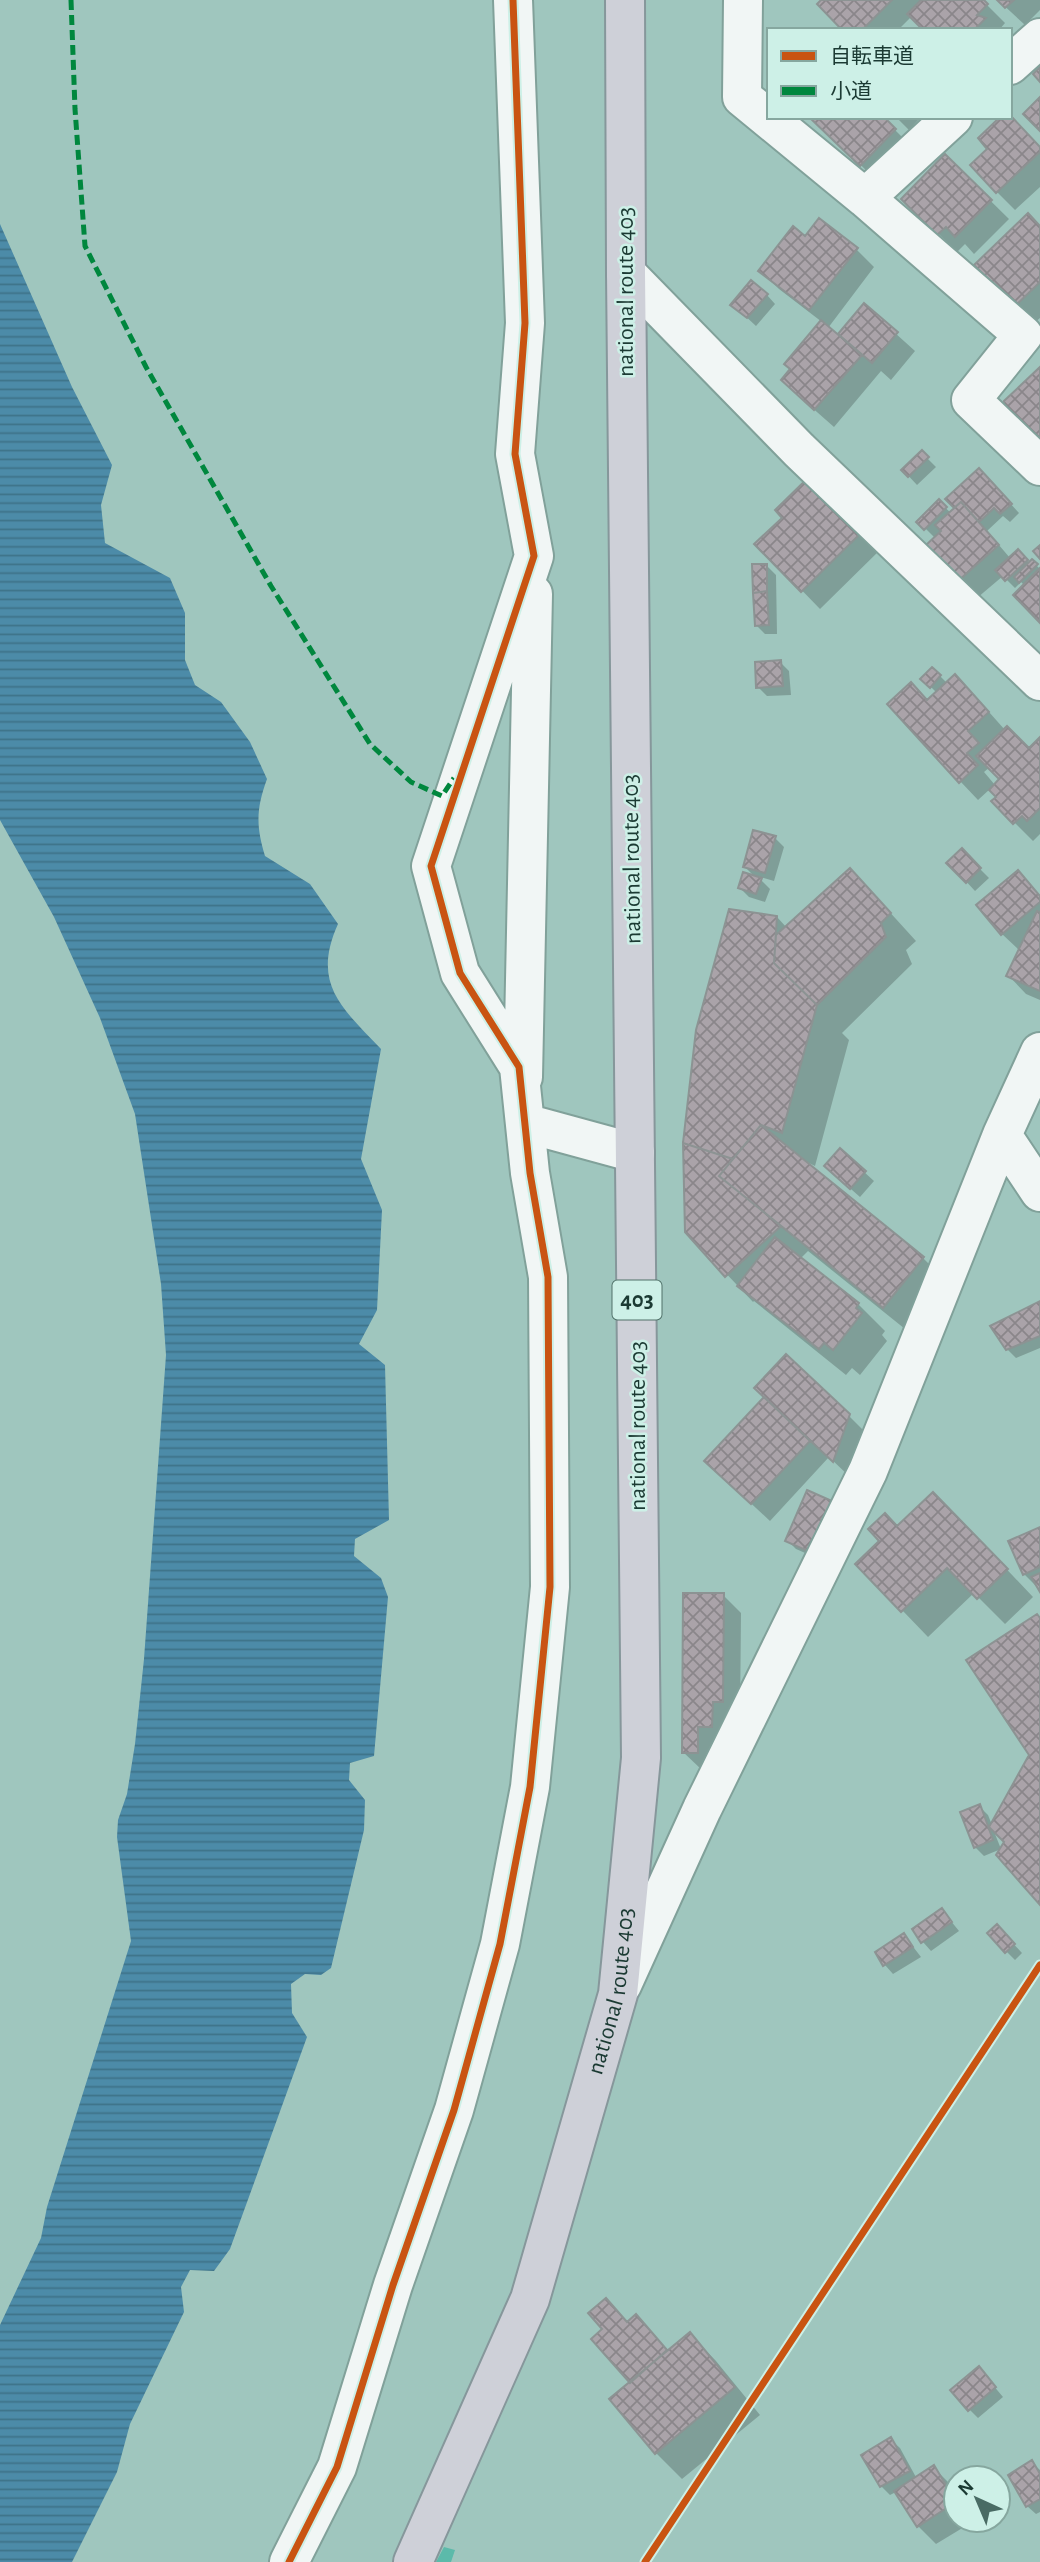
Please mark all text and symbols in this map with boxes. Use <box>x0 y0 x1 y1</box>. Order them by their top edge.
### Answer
legend <box>767 28 1012 119</box>
text: 自転車道 <box>830 45 914 67</box>
text: 小道 <box>830 80 872 102</box>
street label: national route 403 <box>614 207 638 377</box>
street label: national route 403 <box>619 774 645 944</box>
road number: 403 <box>612 1280 662 1320</box>
street label: national route 403 <box>626 1341 650 1511</box>
street label: national route 403 <box>583 1906 638 2077</box>
north arrow <box>942 2464 1012 2534</box>
text: N <box>955 2476 978 2499</box>

